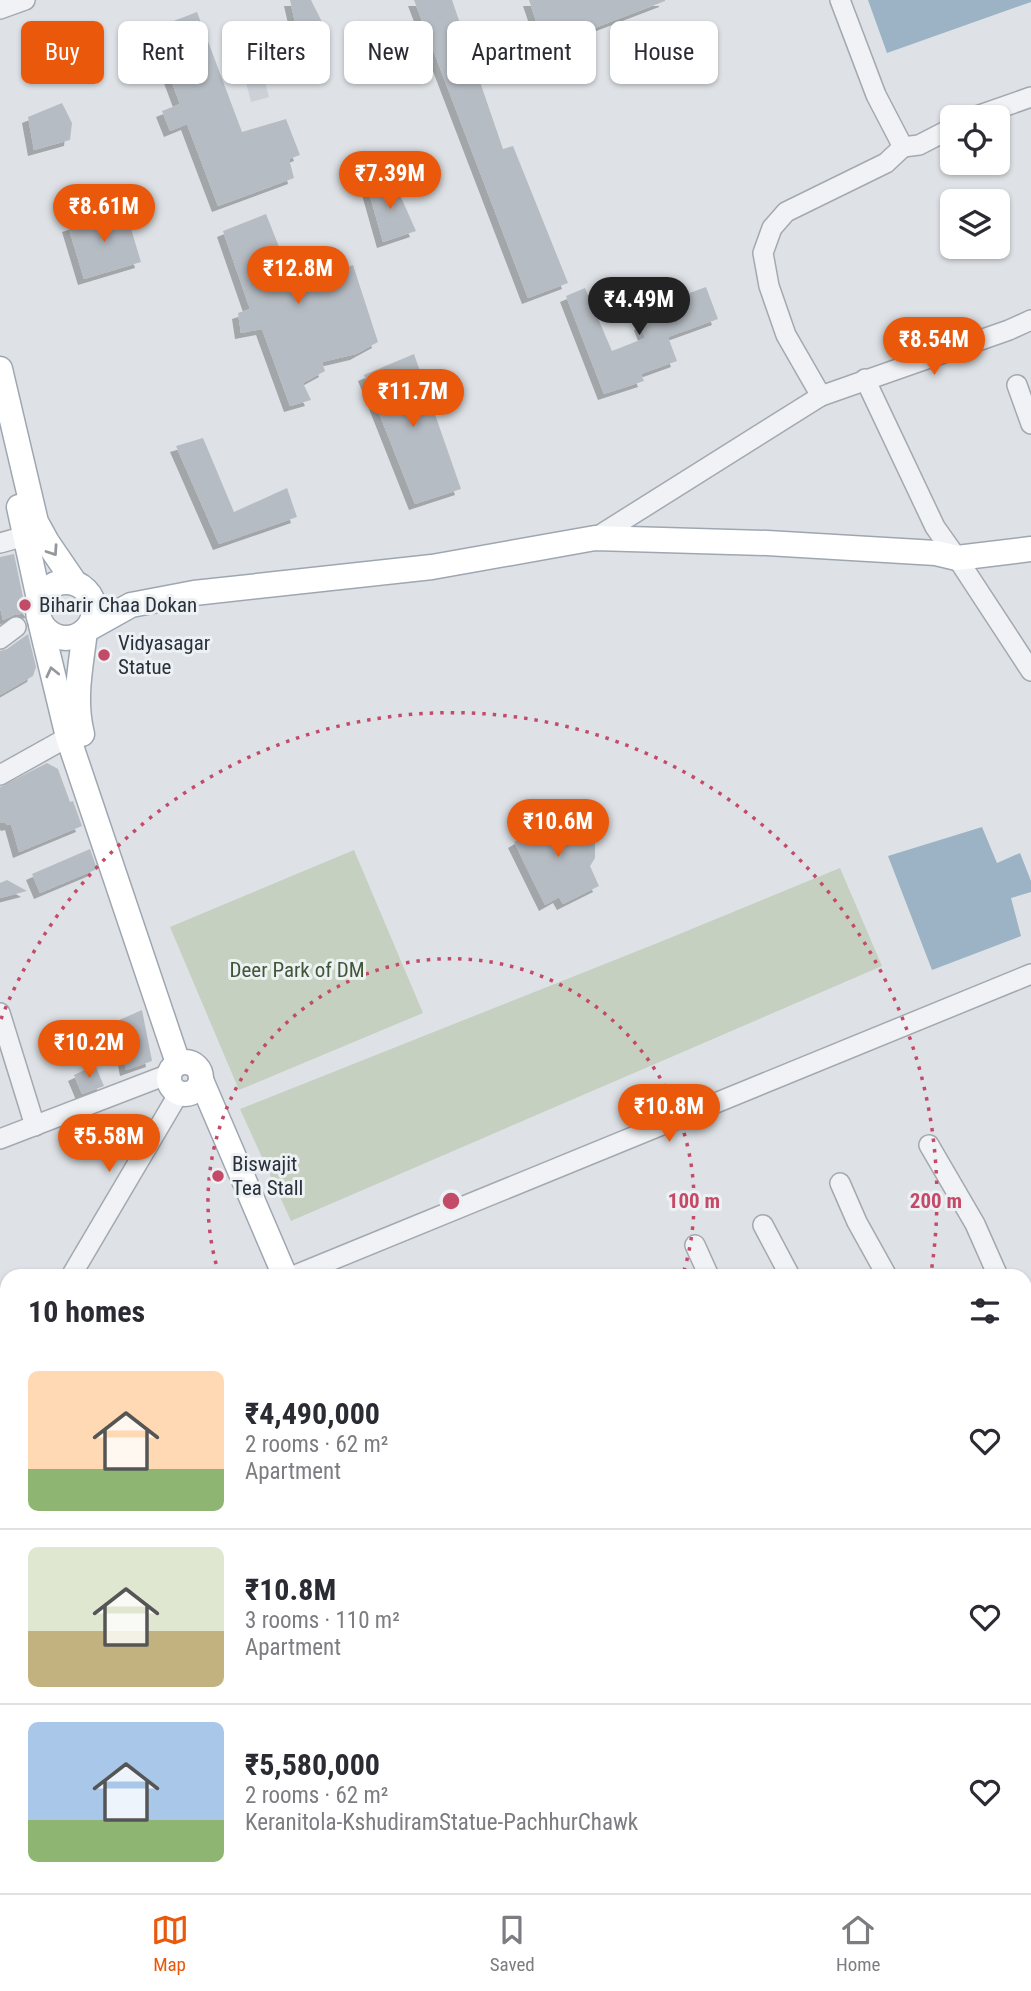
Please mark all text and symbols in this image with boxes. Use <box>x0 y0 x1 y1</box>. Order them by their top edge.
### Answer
chip: Buy <box>21 21 104 84</box>
chip: Rent <box>118 21 208 84</box>
chip: Filters <box>222 21 330 84</box>
chip: New <box>344 21 433 84</box>
chip: Apartment <box>447 21 596 84</box>
chip: House <box>610 21 718 84</box>
map controls <box>940 105 1010 259</box>
button: locate <box>940 105 1010 175</box>
pin: ₹7.39M <box>333 152 447 211</box>
text: ₹7.39M <box>355 160 425 187</box>
pin: ₹8.61M <box>47 184 161 244</box>
button: layers <box>940 189 1010 259</box>
text: ₹8.61M <box>69 193 139 220</box>
pin: ₹12.8M <box>241 246 355 306</box>
text: ₹12.8M <box>263 255 333 282</box>
pin: ₹4.49M <box>582 278 696 337</box>
text: ₹4.49M <box>604 286 674 313</box>
pin: ₹8.54M <box>877 318 991 377</box>
text: ₹8.54M <box>899 326 969 353</box>
pin: ₹11.7M <box>356 370 470 429</box>
text: ₹11.7M <box>378 378 448 405</box>
one-way arrow <box>45 543 57 556</box>
place label: Biharir Chaa Dokan <box>39 593 197 617</box>
marker: Biharir Chaa Dokan <box>17 597 33 613</box>
place label: Vidyasagar Statue <box>118 631 210 679</box>
marker: Vidyasagar Statue <box>96 647 112 663</box>
one-way arrow <box>46 666 60 678</box>
pin: ₹10.6M <box>501 800 615 859</box>
text: ₹10.6M <box>523 808 593 835</box>
park label: Deer Park of DM <box>229 958 365 982</box>
pin: ₹10.2M <box>32 1020 146 1080</box>
text: ₹10.2M <box>54 1029 124 1056</box>
pin: ₹10.8M <box>612 1084 726 1144</box>
text: ₹10.8M <box>634 1093 704 1120</box>
pin: ₹5.58M <box>52 1114 166 1174</box>
text: ₹5.58M <box>74 1123 144 1150</box>
place label: Biswajit Tea Stall <box>232 1152 303 1200</box>
marker: Biswajit Tea Stall <box>210 1168 226 1184</box>
centre of rings <box>439 1189 463 1213</box>
text: 100 m <box>668 1189 720 1213</box>
text: 200 m <box>910 1189 962 1213</box>
icon: filters <box>966 1292 1004 1330</box>
text: 10 homes <box>28 1294 145 1329</box>
text: ₹4,490,000 <box>245 1396 380 1431</box>
icon: home <box>84 1399 168 1483</box>
icon: heart <box>966 1422 1004 1460</box>
text: 2 rooms · 62 m² <box>245 1431 388 1458</box>
text: Apartment <box>245 1458 341 1485</box>
text: ₹10.8M <box>245 1572 336 1607</box>
icon: home <box>84 1575 168 1659</box>
icon: heart <box>966 1598 1004 1636</box>
text: 3 rooms · 110 m² <box>245 1607 400 1634</box>
text: Apartment <box>245 1634 341 1661</box>
text: ₹5,580,000 <box>245 1747 380 1782</box>
icon: home <box>84 1750 168 1834</box>
icon: heart <box>966 1773 1004 1811</box>
text: 2 rooms · 62 m² <box>245 1782 388 1809</box>
text: Keranitola-KshudiramStatue-PachhurChawk <box>245 1809 638 1836</box>
tab: Map <box>151 1911 189 1976</box>
tab: Saved <box>490 1911 535 1976</box>
tab: Home <box>836 1911 880 1976</box>

